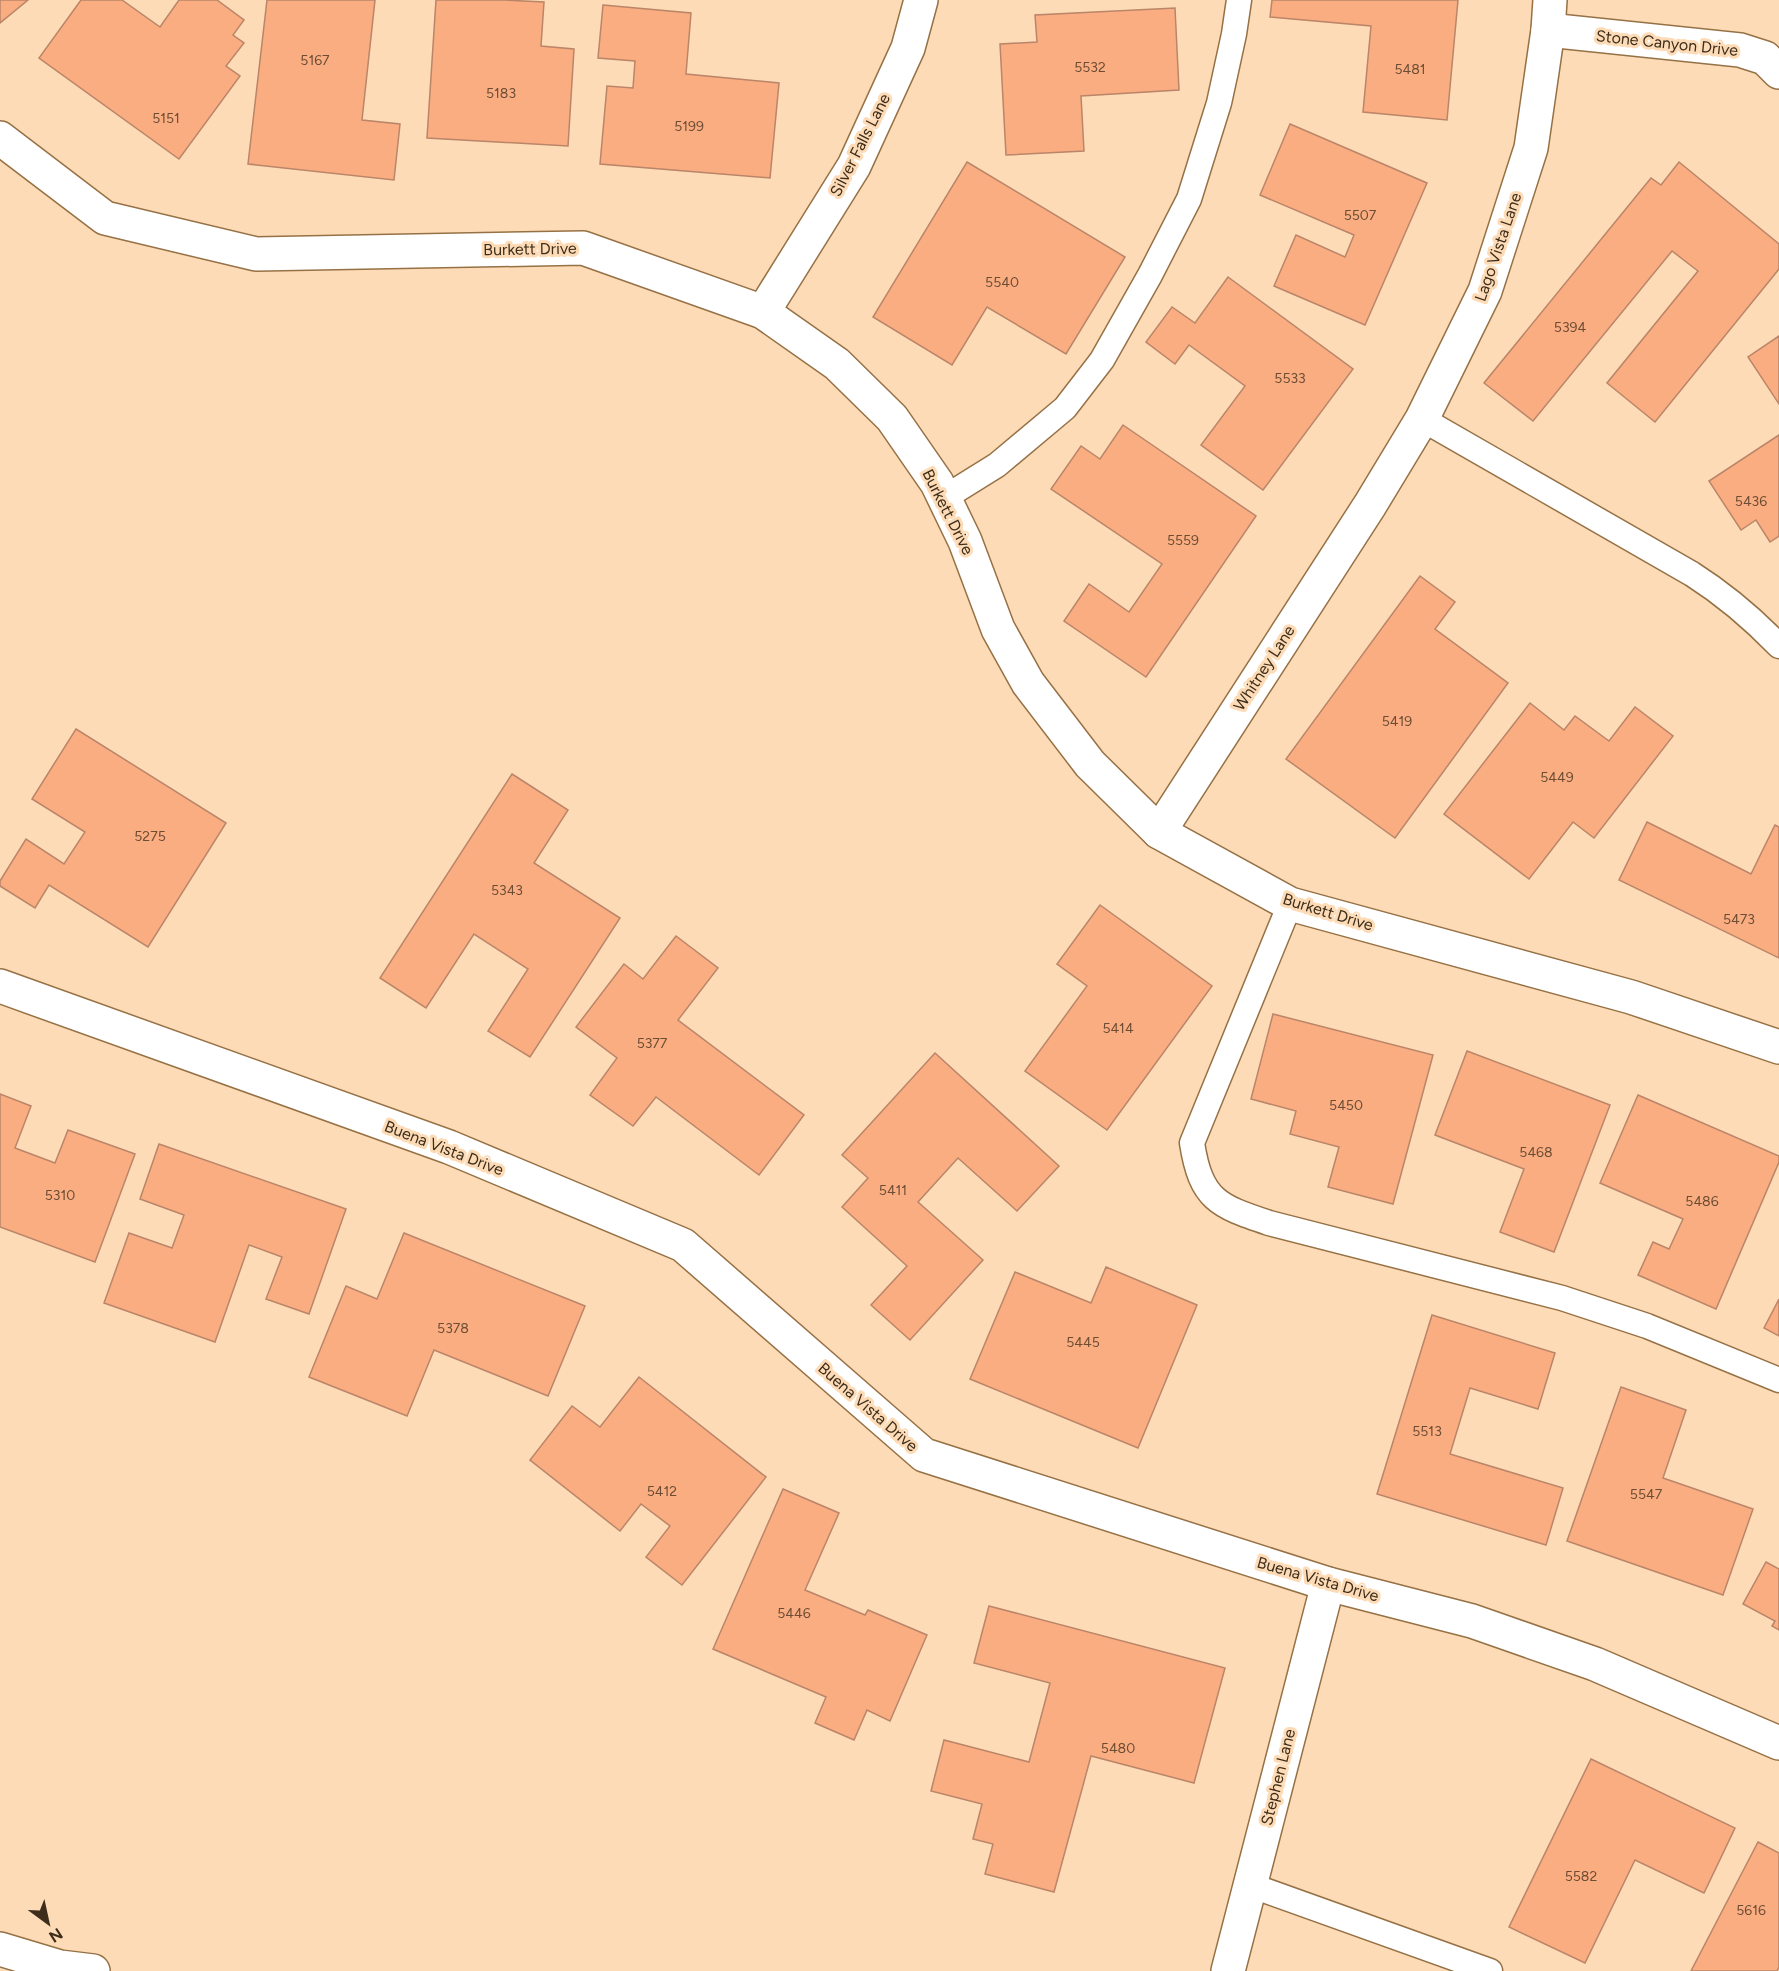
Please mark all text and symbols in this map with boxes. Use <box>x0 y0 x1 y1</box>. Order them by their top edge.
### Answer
street label: Stone Canyon Drive <box>1595 26 1739 60</box>
house number: 5167 <box>300 52 330 69</box>
house number: 5532 <box>1074 59 1106 76</box>
house number: 5481 <box>1394 61 1426 78</box>
house number: 5183 <box>486 85 516 102</box>
street label: Silver Falls Lane <box>826 90 894 199</box>
house number: 5151 <box>152 110 180 127</box>
house number: 5199 <box>674 118 704 135</box>
street label: Lago Vista Lane <box>1471 190 1526 304</box>
house number: 5507 <box>1344 207 1377 224</box>
street label: Burkett Drive <box>483 239 577 259</box>
house number: 5540 <box>985 274 1019 291</box>
house number: 5394 <box>1554 319 1586 336</box>
house number: 5533 <box>1274 370 1306 387</box>
street label: Burkett Drive <box>918 466 978 558</box>
house number: 5436 <box>1735 493 1767 510</box>
house number: 5559 <box>1167 532 1199 549</box>
street label: Whitney Lane <box>1229 622 1299 714</box>
house number: 5419 <box>1382 713 1412 730</box>
house number: 5449 <box>1540 769 1574 786</box>
house number: 5275 <box>134 828 166 845</box>
house number: 5343 <box>491 882 523 899</box>
street label: Burkett Drive <box>1281 889 1376 935</box>
house number: 5473 <box>1723 911 1755 928</box>
house number: 5414 <box>1102 1020 1134 1037</box>
house number: 5377 <box>637 1035 668 1052</box>
house number: 5450 <box>1329 1097 1363 1114</box>
street label: Buena Vista Drive <box>382 1117 506 1180</box>
house number: 5468 <box>1519 1144 1553 1161</box>
house number: 5411 <box>879 1182 907 1199</box>
house number: 5310 <box>45 1187 75 1204</box>
house number: 5486 <box>1685 1193 1719 1210</box>
house number: 5378 <box>437 1320 469 1337</box>
house number: 5445 <box>1066 1334 1100 1351</box>
street label: Buena Vista Drive <box>814 1359 922 1456</box>
house number: 5513 <box>1412 1423 1442 1440</box>
house number: 5412 <box>647 1483 677 1500</box>
house number: 5547 <box>1630 1486 1663 1503</box>
street label: Buena Vista Drive <box>1255 1553 1381 1606</box>
house number: 5446 <box>777 1605 811 1622</box>
street label: Stephen Lane <box>1257 1727 1299 1827</box>
house number: 5480 <box>1101 1740 1135 1757</box>
house number: 5582 <box>1565 1868 1597 1885</box>
north arrow <box>18 1893 78 1953</box>
house number: 5616 <box>1736 1902 1766 1919</box>
text: N <box>46 1924 66 1946</box>

